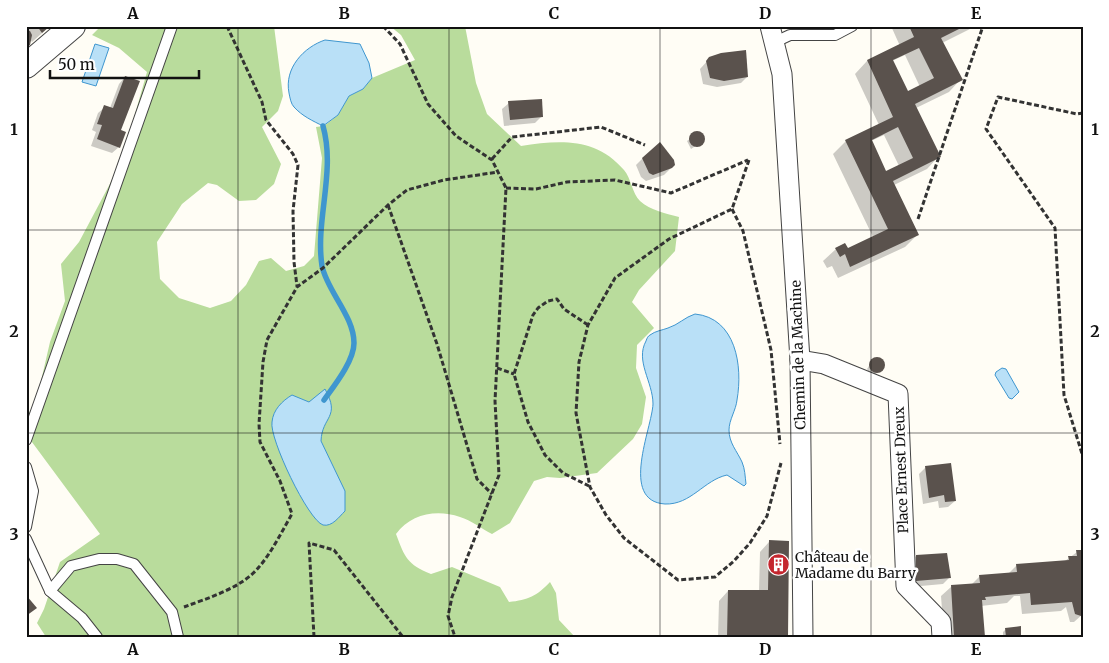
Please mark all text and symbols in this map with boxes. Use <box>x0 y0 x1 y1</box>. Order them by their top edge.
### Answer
text: A <box>126 3 139 23</box>
text: B <box>338 3 350 23</box>
text: C <box>549 3 559 23</box>
text: D <box>759 3 771 23</box>
text: E <box>971 3 982 23</box>
scale bar <box>50 48 199 80</box>
text: 50 m <box>58 55 95 74</box>
text: 1 <box>10 119 18 139</box>
text: 1 <box>1091 119 1099 139</box>
street label: Chemin de la Machine <box>786 280 810 430</box>
text: 2 <box>9 321 19 341</box>
text: 2 <box>1090 321 1100 341</box>
street label: Place Ernest Dreux <box>890 406 912 534</box>
text: 3 <box>9 524 19 544</box>
text: 3 <box>1090 524 1100 544</box>
place label: Château de Madame du Barry <box>795 548 917 582</box>
building icon: Château de Madame du Barry <box>767 553 791 577</box>
text: A <box>126 639 139 659</box>
text: B <box>338 639 350 659</box>
text: C <box>549 639 559 659</box>
text: D <box>759 639 771 659</box>
text: E <box>971 639 982 659</box>

